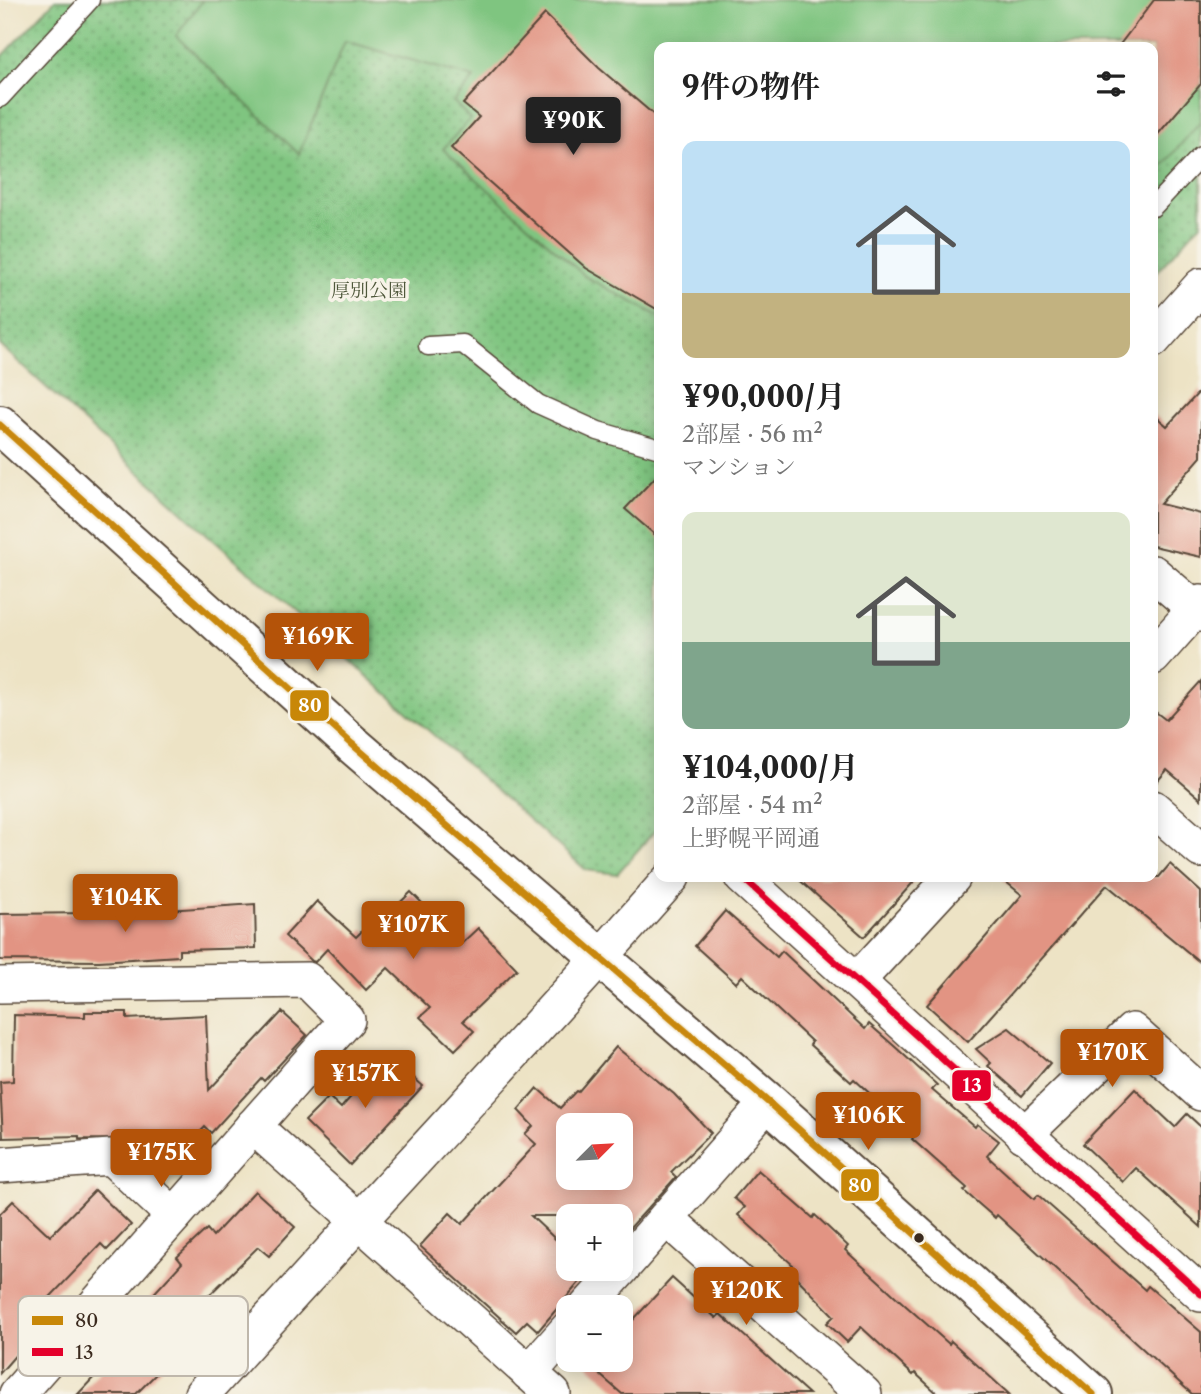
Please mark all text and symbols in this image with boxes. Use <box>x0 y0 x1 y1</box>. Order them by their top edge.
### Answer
icon: filters <box>1092 65 1130 103</box>
text: 9件の物件 <box>682 68 820 105</box>
pin: ¥90K <box>532 97 614 157</box>
text: ¥90K <box>542 106 604 134</box>
icon: home <box>843 187 969 313</box>
park label: 厚別公園 <box>331 279 407 302</box>
text: ¥90,000/月 <box>682 378 845 415</box>
text: 2部屋 · 56 m² <box>682 420 823 448</box>
text: マンション <box>682 453 796 481</box>
icon: home <box>843 558 969 684</box>
pin: ¥169K <box>268 614 366 673</box>
text: ¥169K <box>281 622 353 650</box>
line badge: 80 <box>289 689 330 722</box>
text: 80 <box>298 694 322 717</box>
text: ¥104,000/月 <box>682 749 859 786</box>
text: 2部屋 · 54 m² <box>682 791 823 819</box>
text: 上野幌平岡通 <box>682 824 820 852</box>
pin: ¥104K <box>76 874 174 934</box>
text: ¥104K <box>89 883 161 911</box>
pin: ¥107K <box>364 902 462 961</box>
text: ¥107K <box>378 910 448 938</box>
pin: ¥170K <box>1063 1030 1161 1089</box>
text: ¥170K <box>1076 1038 1148 1066</box>
pin: ¥157K <box>316 1050 414 1110</box>
text: ¥157K <box>330 1059 400 1087</box>
line badge: 13 <box>951 1069 992 1102</box>
text: 13 <box>962 1074 982 1097</box>
pin: ¥106K <box>819 1092 917 1152</box>
text: ¥106K <box>832 1101 904 1129</box>
north arrow <box>556 1113 634 1190</box>
map controls <box>556 1113 633 1372</box>
pin: ¥175K <box>112 1130 210 1189</box>
text: ¥175K <box>127 1138 195 1166</box>
line badge: 80 <box>840 1168 880 1202</box>
text: 80 <box>848 1174 872 1197</box>
button: + <box>556 1204 633 1281</box>
unlabelled marker <box>912 1231 926 1245</box>
pin: ¥120K <box>697 1268 795 1327</box>
text: ¥120K <box>710 1276 782 1304</box>
button: − <box>556 1295 633 1372</box>
legend <box>18 1296 248 1376</box>
text: 80 <box>75 1309 98 1332</box>
text: 13 <box>75 1341 93 1364</box>

